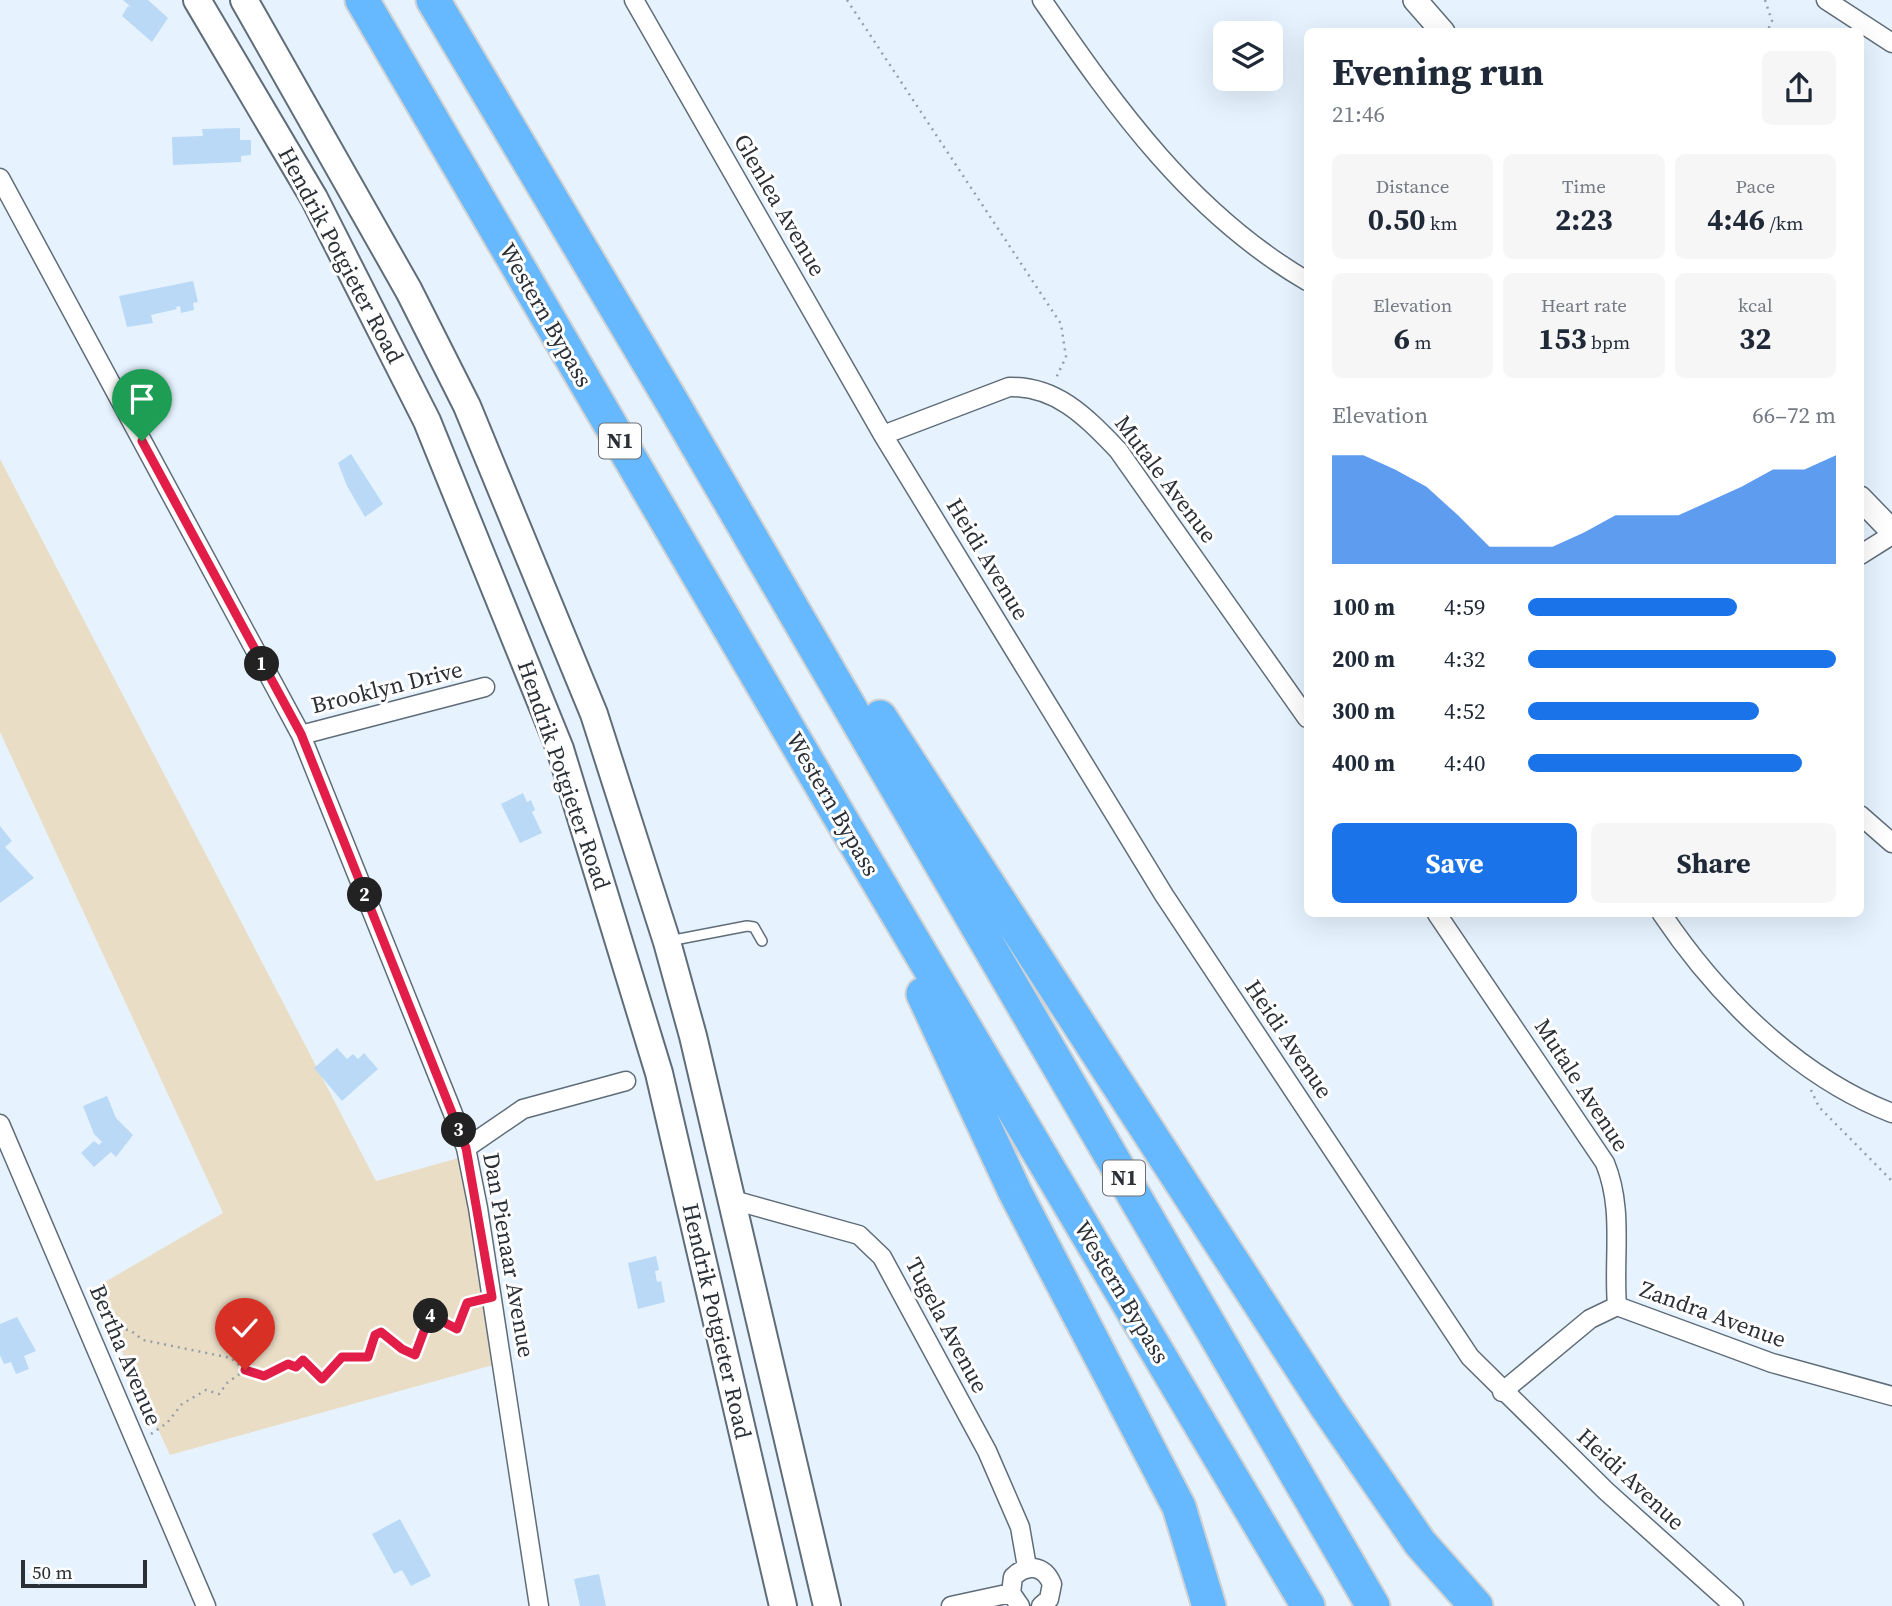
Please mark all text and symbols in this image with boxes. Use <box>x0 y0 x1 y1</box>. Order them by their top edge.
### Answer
map controls <box>1213 21 1283 91</box>
button: layers <box>1213 21 1283 91</box>
text: Evening run <box>1332 46 1544 98</box>
button: share <box>1762 51 1836 125</box>
text: 21:46 <box>1332 98 1385 130</box>
street label: Glenlea Avenue <box>726 128 834 282</box>
street label: Hendrik Potgieter Road <box>270 141 412 369</box>
text: Distance <box>1376 173 1449 199</box>
text: Time <box>1562 173 1606 199</box>
text: Pace <box>1735 173 1775 199</box>
text: 0.50 <box>1368 199 1426 240</box>
text: 2:23 <box>1555 199 1613 240</box>
text: 4:46 <box>1707 199 1765 240</box>
text: km <box>1426 210 1458 236</box>
text: /km <box>1765 210 1803 236</box>
street label: Western Bypass <box>492 237 600 393</box>
text: Elevation <box>1373 292 1452 318</box>
text: Heart rate <box>1541 292 1627 318</box>
text: kcal <box>1738 292 1773 318</box>
text: 6 <box>1394 318 1410 359</box>
text: 153 <box>1538 318 1587 359</box>
text: 32 <box>1739 318 1772 359</box>
text: m <box>1410 329 1432 355</box>
text: bpm <box>1587 329 1630 355</box>
pin <box>112 369 172 441</box>
icon: arrive <box>123 380 161 418</box>
text: Elevation <box>1332 399 1428 431</box>
text: 66–72 m <box>1752 399 1836 431</box>
street label: Mutale Avenue <box>1107 409 1225 549</box>
road number: N1 <box>599 424 641 458</box>
street label: Heidi Avenue <box>939 492 1037 626</box>
text: 100 m <box>1332 591 1395 623</box>
text: 4:59 <box>1444 591 1485 623</box>
text: 200 m <box>1332 643 1395 675</box>
text: 4:32 <box>1444 643 1485 675</box>
pin: 1 <box>244 646 280 682</box>
text: 1 <box>256 650 267 676</box>
street label: Brooklyn Drive <box>308 653 466 721</box>
street label: Hendrik Potgieter Road <box>510 656 618 894</box>
text: 300 m <box>1332 695 1395 727</box>
text: 4:52 <box>1444 695 1485 727</box>
street label: Western Bypass <box>779 726 887 882</box>
text: 400 m <box>1332 747 1395 779</box>
text: 4:40 <box>1444 747 1485 779</box>
button: Save <box>1332 823 1577 903</box>
button: Share <box>1591 823 1836 903</box>
pin: 2 <box>348 878 382 912</box>
text: 2 <box>359 881 370 907</box>
street label: Heidi Avenue <box>1237 973 1341 1105</box>
street label: Mutale Avenue <box>1527 1012 1637 1158</box>
pin: 3 <box>442 1112 476 1148</box>
text: 3 <box>453 1116 464 1142</box>
street label: Dan Pienaar Avenue <box>475 1150 543 1360</box>
road number: N1 <box>1103 1160 1145 1196</box>
street label: Hendrik Potgieter Road <box>674 1200 760 1442</box>
street label: Western Bypass <box>1067 1215 1177 1369</box>
street label: Tugela Avenue <box>898 1252 996 1398</box>
street label: Zandra Avenue <box>1636 1273 1790 1355</box>
street label: Bertha Avenue <box>82 1280 170 1430</box>
pin <box>215 1298 275 1370</box>
pin: 4 <box>414 1298 448 1334</box>
text: 4 <box>425 1302 436 1328</box>
icon: check <box>226 1309 264 1347</box>
street label: Heidi Avenue <box>1570 1421 1692 1537</box>
scale bar <box>21 1557 147 1589</box>
text: 50 m <box>32 1559 73 1585</box>

